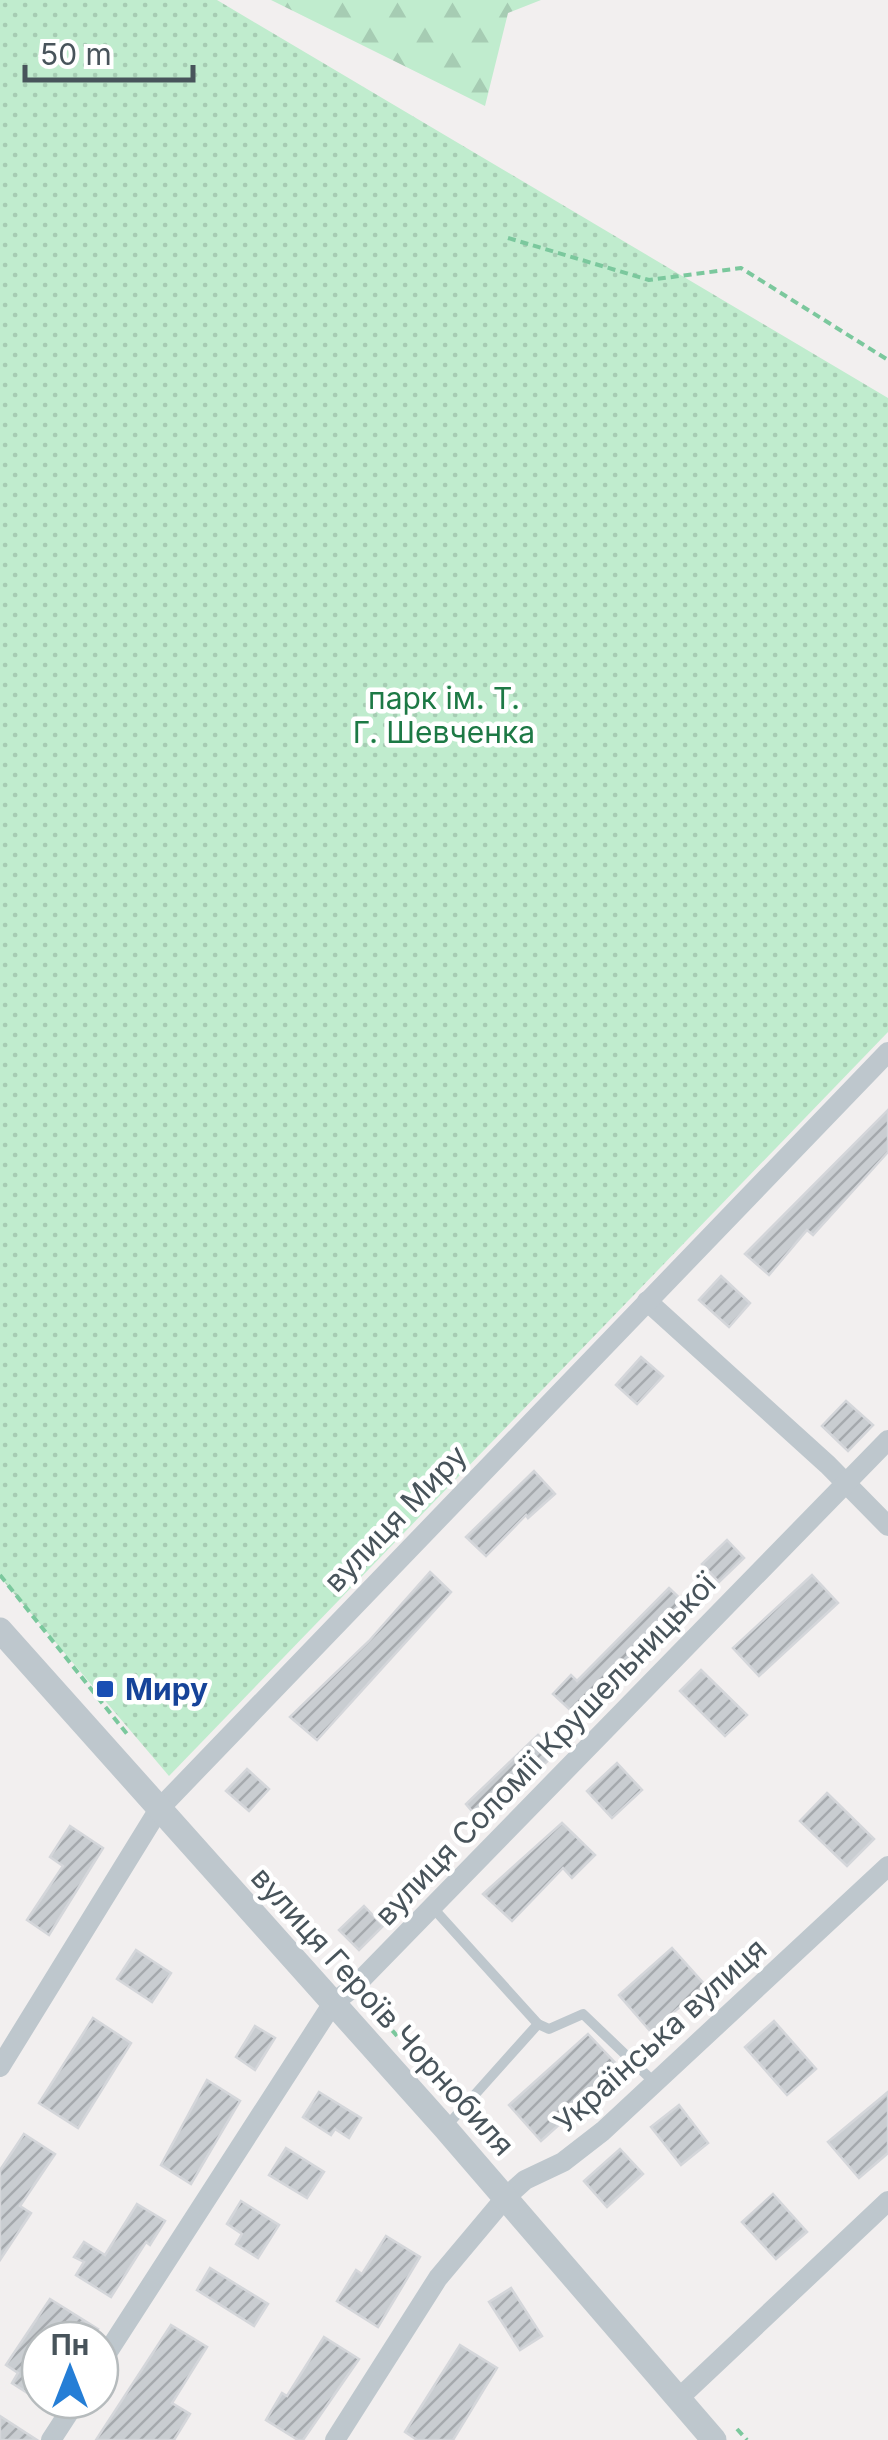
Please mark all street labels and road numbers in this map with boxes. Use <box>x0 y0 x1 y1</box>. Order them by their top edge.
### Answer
street label: вулиця Миру <box>316 1437 474 1599</box>
street label: вулиця Соломії Крушельницької <box>367 1564 724 1932</box>
street label: вулиця Героїв Чорнобиля <box>244 1859 522 2163</box>
street label: Українська вулиця <box>547 1930 773 2140</box>

